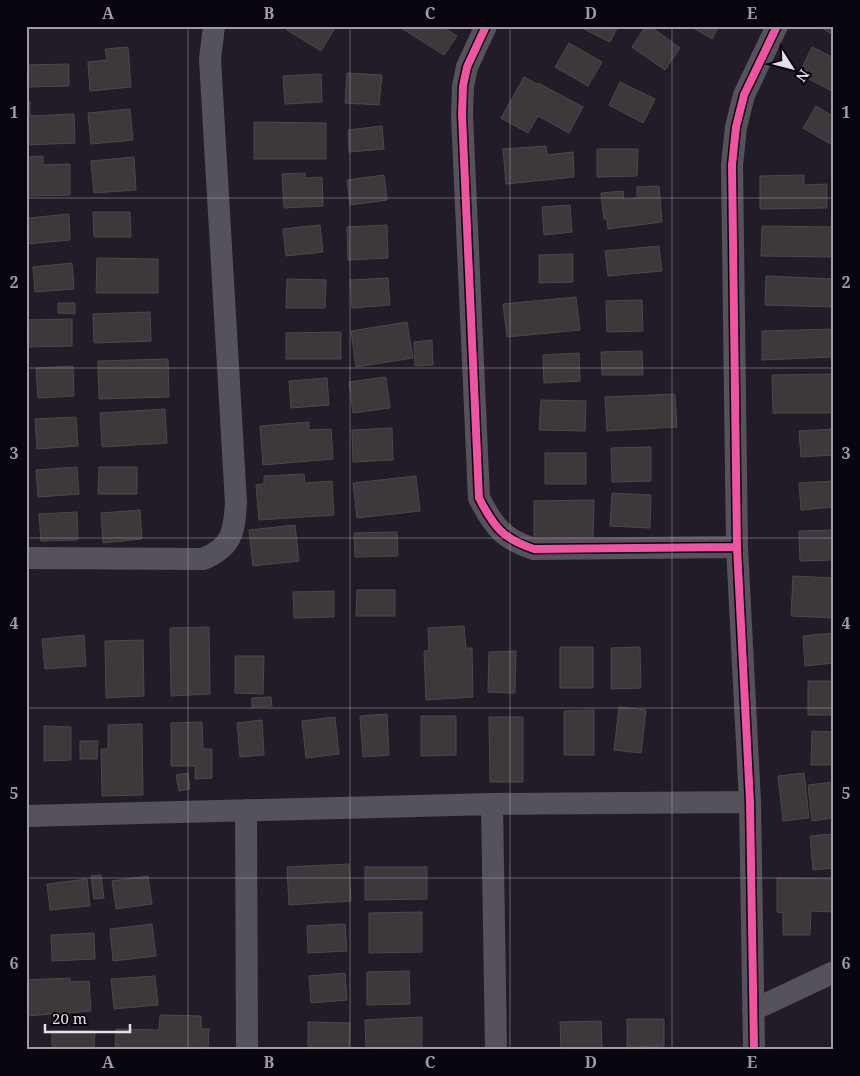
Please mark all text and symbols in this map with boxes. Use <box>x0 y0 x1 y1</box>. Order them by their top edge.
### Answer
text: A <box>102 2 115 24</box>
text: B <box>264 2 275 24</box>
text: C <box>425 2 436 24</box>
text: D <box>585 2 597 24</box>
text: E <box>747 2 757 24</box>
north arrow <box>768 42 818 92</box>
text: N <box>792 66 814 86</box>
text: 1 <box>9 101 19 123</box>
text: 1 <box>841 101 851 123</box>
text: 2 <box>9 271 19 293</box>
text: 2 <box>841 271 851 293</box>
text: 3 <box>9 442 19 464</box>
text: 3 <box>841 442 851 464</box>
text: 4 <box>9 612 19 634</box>
text: 4 <box>841 612 851 634</box>
text: 5 <box>9 782 19 804</box>
text: 5 <box>841 782 851 804</box>
text: 6 <box>9 952 19 974</box>
text: 6 <box>841 952 851 974</box>
scale bar <box>45 1001 130 1033</box>
text: 20 m <box>52 1008 87 1028</box>
text: A <box>102 1051 115 1073</box>
text: B <box>264 1051 275 1073</box>
text: C <box>425 1051 436 1073</box>
text: D <box>585 1051 597 1073</box>
text: E <box>747 1051 757 1073</box>

